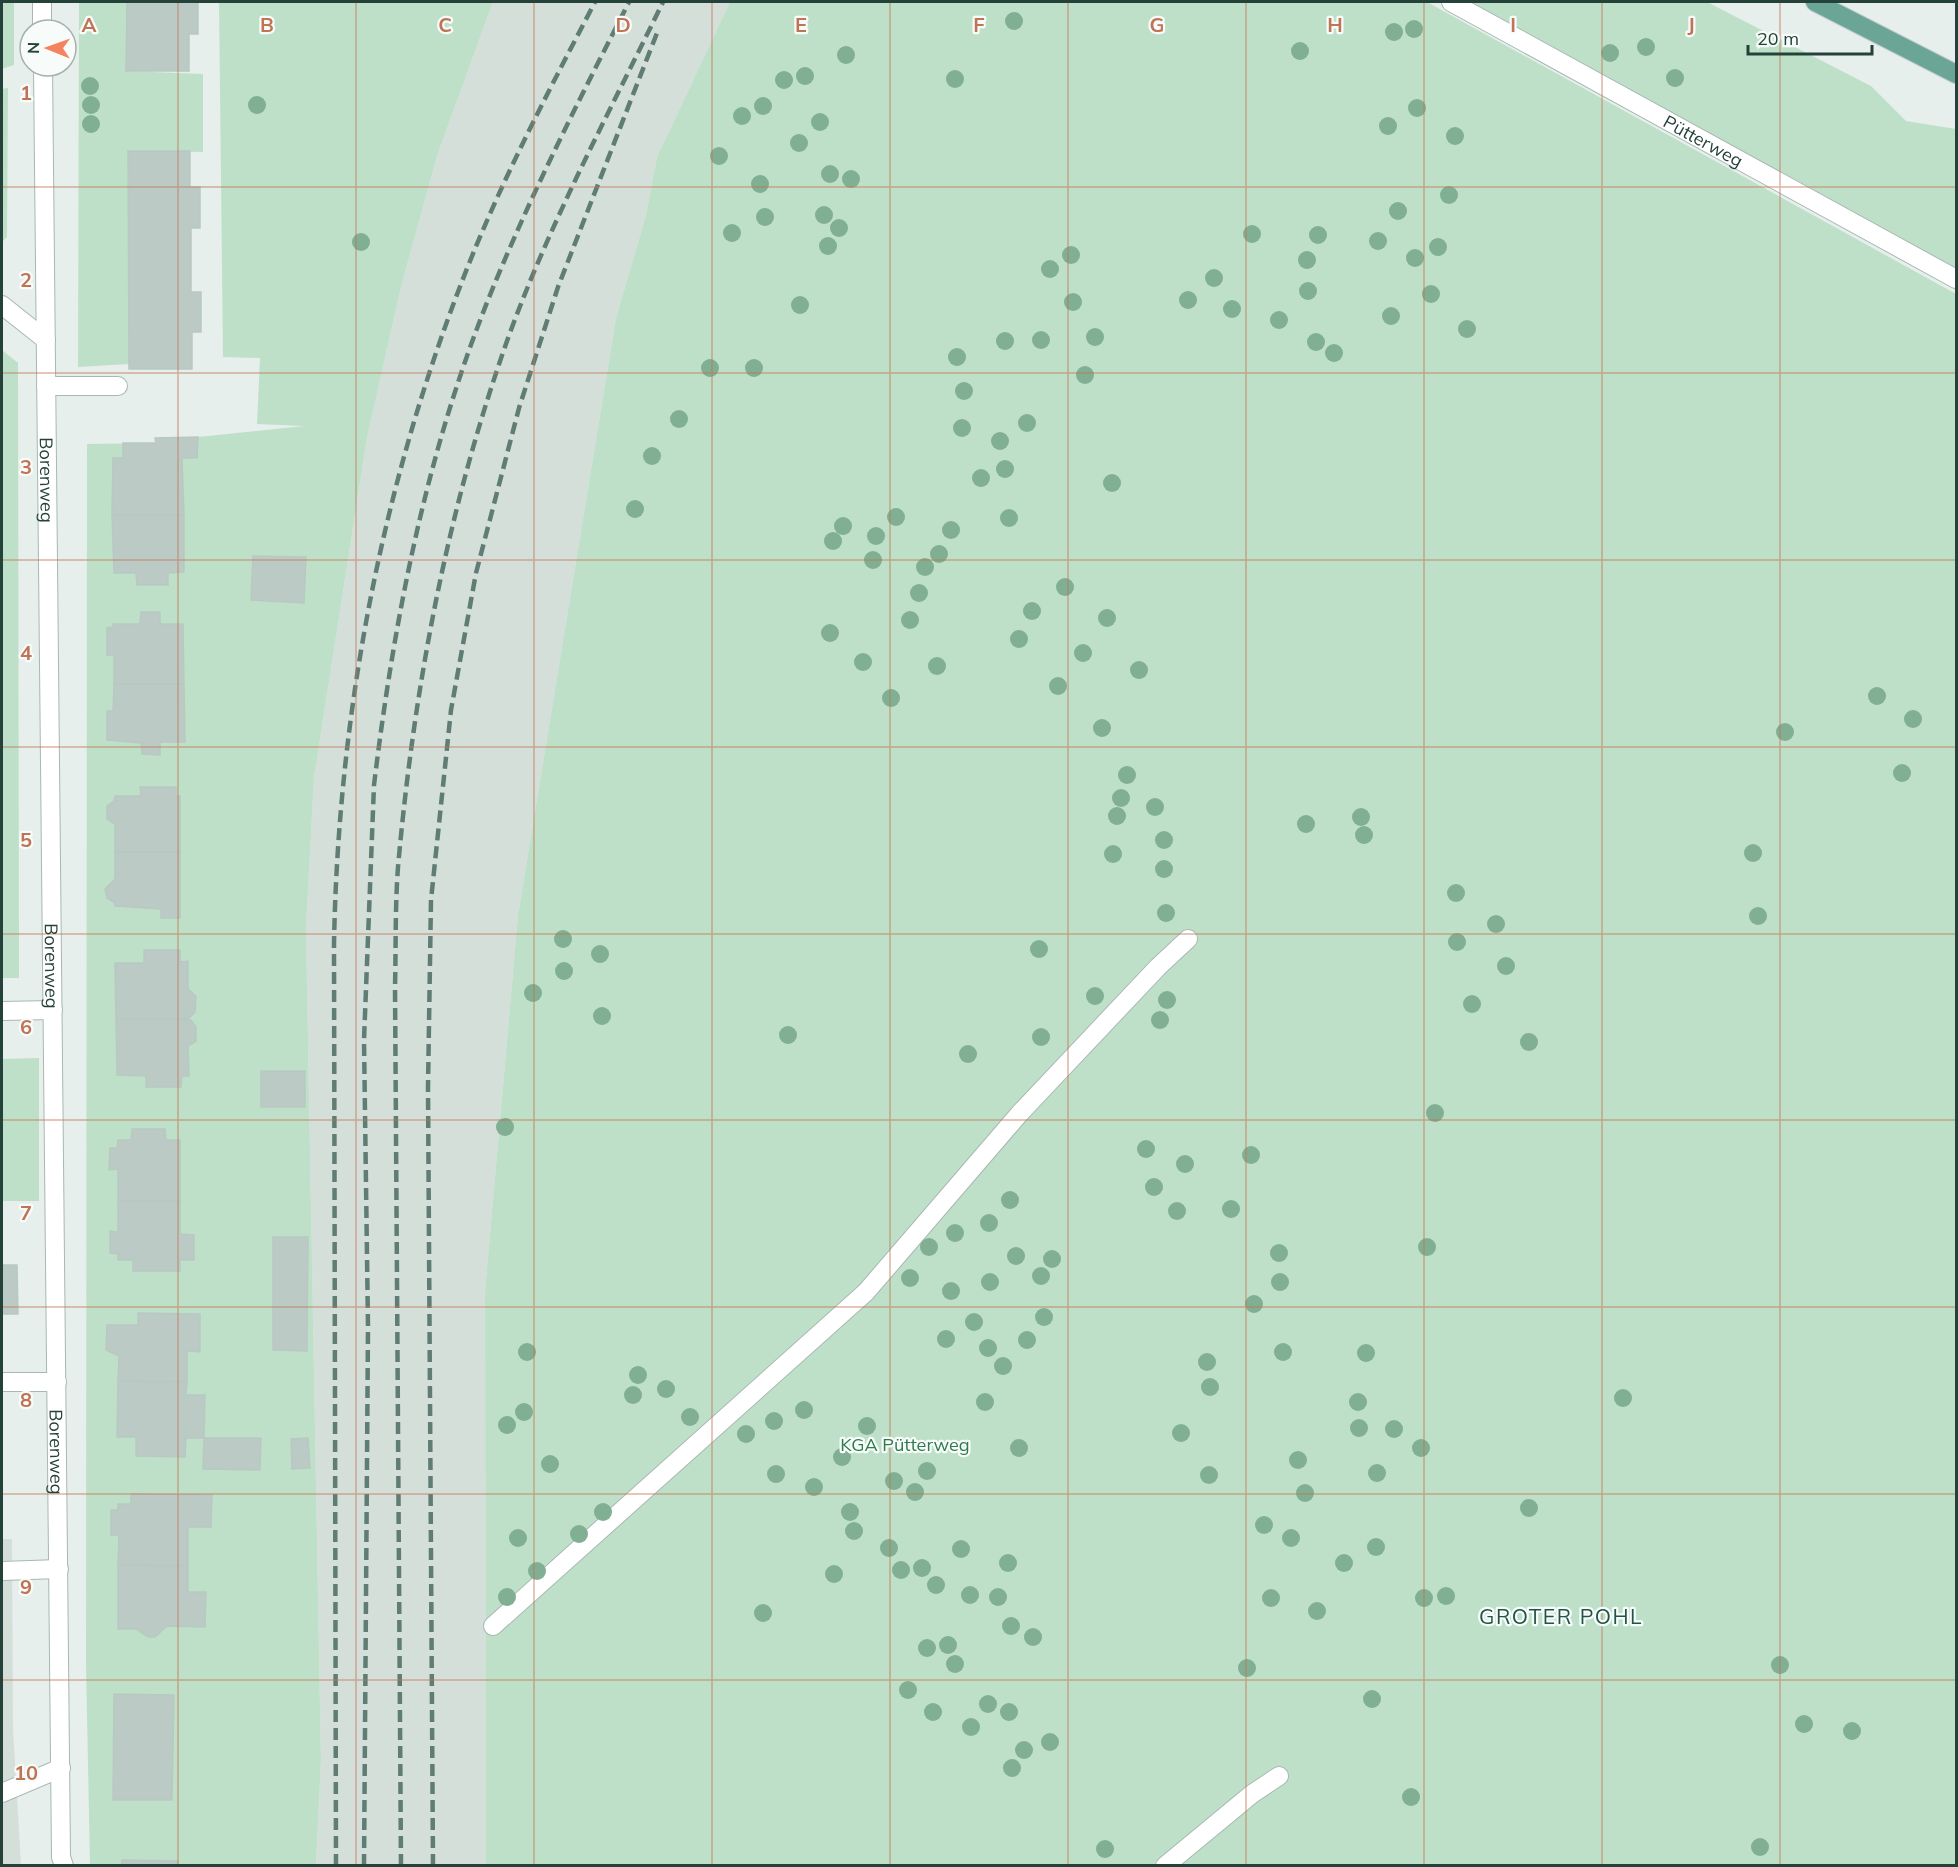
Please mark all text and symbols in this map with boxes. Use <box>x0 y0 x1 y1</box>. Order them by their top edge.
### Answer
text: A <box>82 12 97 37</box>
text: B <box>260 12 274 37</box>
text: C <box>438 12 452 37</box>
text: D <box>615 12 631 37</box>
text: E <box>795 12 807 37</box>
text: F <box>973 12 985 37</box>
text: G <box>1150 12 1164 37</box>
text: H <box>1327 12 1343 37</box>
text: I <box>1510 12 1516 37</box>
text: J <box>1687 12 1695 37</box>
north arrow <box>18 18 78 78</box>
scale bar <box>1748 18 1872 56</box>
text: 20 m <box>1757 27 1799 50</box>
text: N <box>23 42 43 54</box>
text: 1 <box>20 80 32 105</box>
street label: Pütterweg <box>1660 109 1747 172</box>
text: 2 <box>20 267 32 292</box>
street label: Borenweg <box>35 437 59 523</box>
text: 3 <box>20 454 32 479</box>
text: 4 <box>20 640 32 665</box>
text: 5 <box>20 827 32 852</box>
street label: Borenweg <box>40 923 64 1009</box>
text: 6 <box>20 1014 32 1039</box>
text: 7 <box>20 1200 32 1225</box>
text: 8 <box>20 1387 32 1412</box>
street label: Borenweg <box>45 1409 69 1495</box>
park label: KGA Pütterweg <box>840 1433 970 1456</box>
text: 9 <box>20 1574 32 1599</box>
district label: GROTER POHL <box>1479 1603 1643 1629</box>
text: 10 <box>14 1760 38 1785</box>

